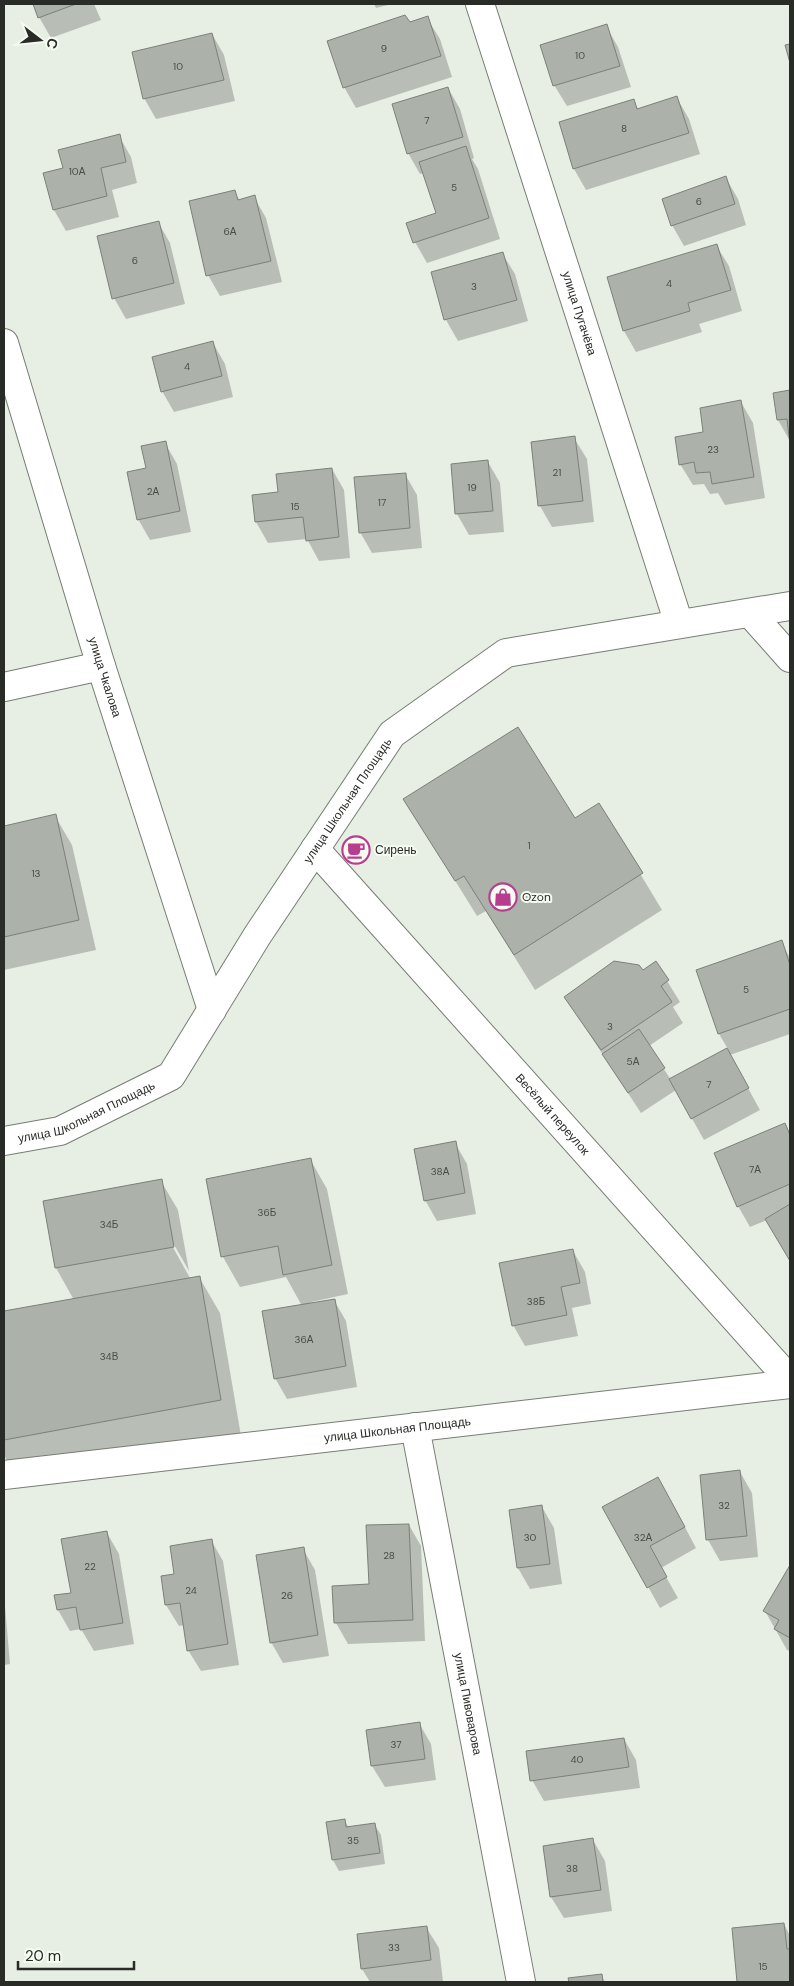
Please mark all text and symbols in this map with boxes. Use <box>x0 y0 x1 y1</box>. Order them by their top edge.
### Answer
north arrow <box>15 15 65 65</box>
text: С <box>42 36 63 51</box>
house number: 9 <box>381 42 387 55</box>
house number: 10 <box>575 49 585 62</box>
house number: 10 <box>173 60 183 73</box>
house number: 7 <box>424 114 430 127</box>
house number: 8 <box>621 122 627 135</box>
house number: 10А <box>69 165 86 178</box>
house number: 5 <box>451 181 457 194</box>
house number: 6 <box>696 195 702 208</box>
house number: 6А <box>224 225 237 238</box>
house number: 6 <box>132 254 138 267</box>
street label: улица Пугачёва <box>558 269 600 358</box>
house number: 4 <box>666 277 672 290</box>
house number: 3 <box>471 280 477 293</box>
house number: 4 <box>184 360 190 373</box>
house number: 23 <box>707 443 719 456</box>
house number: 21 <box>553 466 561 479</box>
house number: 19 <box>467 481 477 494</box>
house number: 2А <box>147 485 160 498</box>
house number: 17 <box>378 496 386 509</box>
house number: 15 <box>290 500 300 513</box>
street label: улица Чкалова <box>85 635 125 720</box>
street label: улица Школьная Площадь <box>300 735 395 866</box>
cafe icon: Сирень <box>341 835 371 865</box>
house number: 1 <box>527 839 531 852</box>
place label: Сирень <box>375 842 417 858</box>
house number: 13 <box>31 867 41 880</box>
shop icon: Ozon <box>488 882 518 912</box>
place label: Ozon <box>522 889 551 905</box>
house number: 5 <box>743 983 749 996</box>
house number: 3 <box>607 1020 613 1033</box>
house number: 5А <box>627 1055 640 1068</box>
street label: Весёлый переулок <box>512 1070 594 1159</box>
street label: улица Школьная Площадь <box>17 1077 158 1146</box>
house number: 7 <box>706 1078 712 1091</box>
house number: 7А <box>749 1163 761 1176</box>
house number: 38А <box>431 1165 450 1178</box>
house number: 36Б <box>258 1206 277 1219</box>
house number: 34Б <box>100 1218 119 1231</box>
house number: 38Б <box>527 1295 546 1308</box>
house number: 36А <box>295 1333 314 1346</box>
house number: 34В <box>100 1350 119 1363</box>
street label: улица Школьная Площадь <box>323 1413 472 1446</box>
house number: 32 <box>718 1499 730 1512</box>
house number: 30 <box>524 1531 537 1544</box>
house number: 32А <box>634 1531 652 1544</box>
house number: 28 <box>383 1549 395 1562</box>
house number: 22 <box>84 1560 96 1573</box>
house number: 24 <box>185 1584 197 1597</box>
house number: 26 <box>281 1589 293 1602</box>
street label: улица Пивоварова <box>450 1652 486 1757</box>
house number: 37 <box>390 1738 402 1751</box>
house number: 40 <box>571 1753 584 1766</box>
house number: 35 <box>347 1834 359 1847</box>
house number: 38 <box>566 1862 578 1875</box>
scale bar <box>18 1938 134 1970</box>
house number: 33 <box>388 1941 400 1954</box>
text: 20 m <box>25 1946 61 1966</box>
house number: 15 <box>758 1960 768 1973</box>

